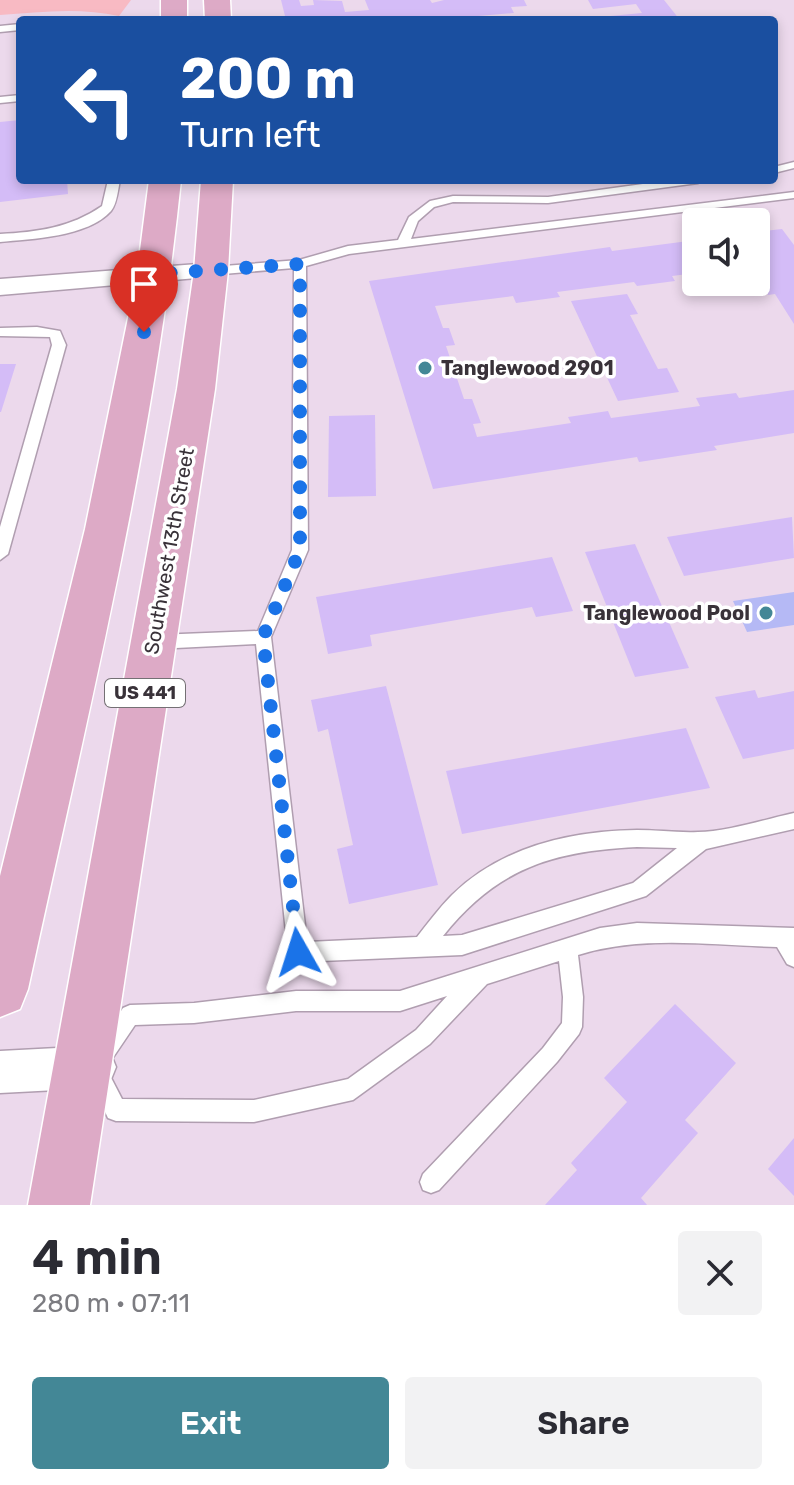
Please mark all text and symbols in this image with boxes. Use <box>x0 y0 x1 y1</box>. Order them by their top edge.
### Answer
text: 200 m <box>180 46 356 112</box>
icon: left <box>48 48 152 152</box>
text: Turn left <box>180 113 321 156</box>
map controls <box>682 208 770 296</box>
button: sound <box>682 208 770 296</box>
pin <box>110 250 178 332</box>
icon: arrive <box>122 262 166 306</box>
place label: Tanglewood 2901 <box>441 356 614 380</box>
marker: Tanglewood 2901 <box>416 359 434 377</box>
street label: Southwest 13th Street <box>139 446 199 656</box>
place label: Tanglewood Pool <box>583 601 750 625</box>
marker: Tanglewood Pool <box>757 604 775 622</box>
road number: US 441 <box>105 679 185 707</box>
position arrow <box>256 910 340 994</box>
text: 4 min <box>32 1229 162 1286</box>
button: close <box>678 1231 762 1315</box>
text: 280 m · 07:11 <box>32 1288 190 1319</box>
button: Exit <box>32 1377 389 1469</box>
button: Share <box>405 1377 762 1469</box>

